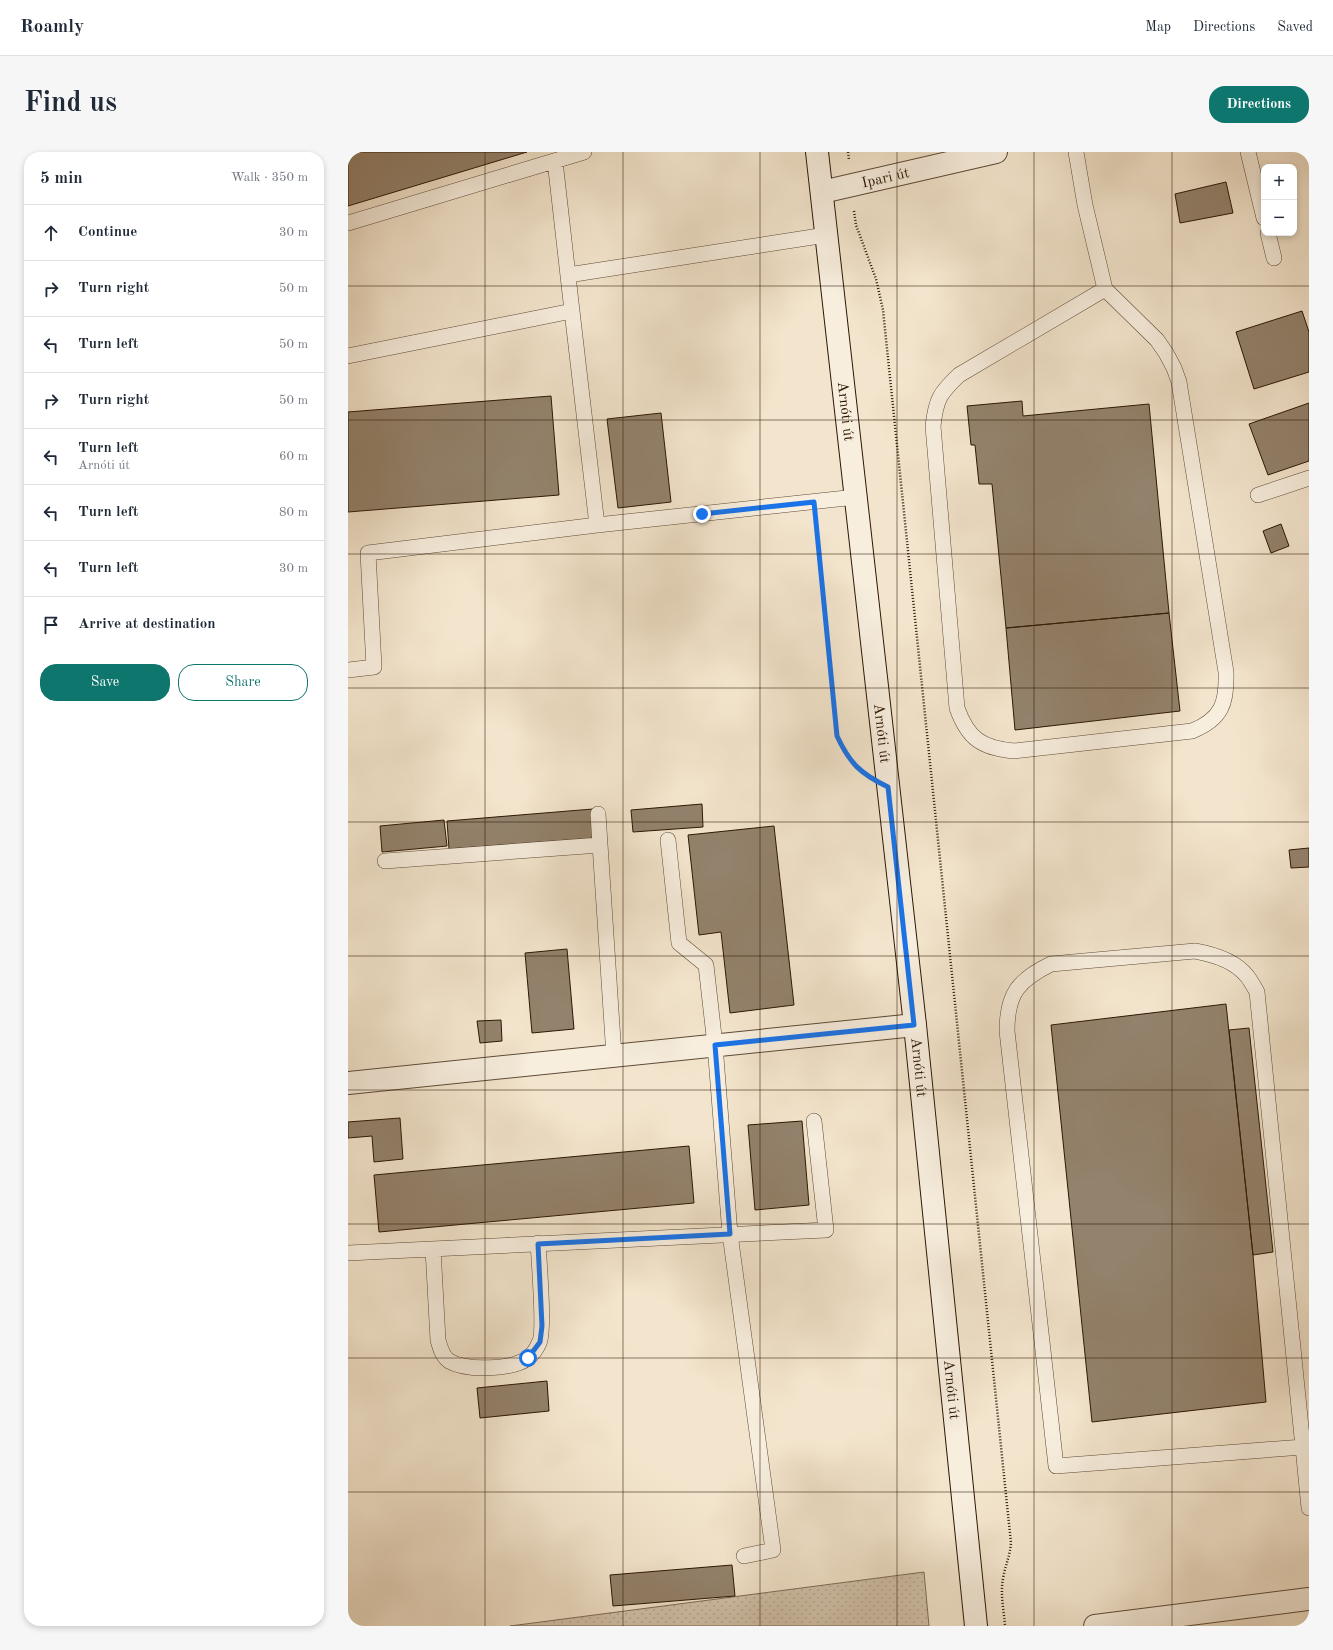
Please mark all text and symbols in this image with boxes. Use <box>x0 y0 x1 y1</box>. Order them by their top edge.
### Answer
text: Roamly <box>20 18 84 37</box>
text: Map <box>1145 20 1171 34</box>
text: Directions <box>1193 20 1255 34</box>
text: Saved <box>1277 20 1313 34</box>
button: Directions <box>1209 86 1309 123</box>
text: Find us <box>24 90 117 118</box>
map controls <box>1261 164 1297 236</box>
button: + <box>1261 164 1297 200</box>
street label: Ipari út <box>860 166 911 192</box>
text: 5 min <box>40 170 83 187</box>
text: Walk · 350 m <box>231 171 308 184</box>
button: − <box>1261 200 1297 236</box>
icon: ahead <box>40 222 62 244</box>
text: Continue <box>78 225 137 240</box>
text: 30 m <box>279 226 308 239</box>
icon: right <box>40 278 62 300</box>
text: Turn right <box>78 281 149 296</box>
text: 50 m <box>279 282 308 295</box>
icon: left <box>40 334 62 356</box>
text: Turn left <box>78 337 138 352</box>
text: 50 m <box>279 338 308 351</box>
street label: Arnóti út <box>834 381 855 442</box>
icon: right <box>40 390 62 412</box>
text: Turn right <box>78 393 149 408</box>
text: 50 m <box>279 394 308 407</box>
text: Turn left <box>78 441 138 456</box>
icon: left <box>40 446 62 468</box>
text: 60 m <box>279 450 308 463</box>
text: Arnóti út <box>78 459 130 472</box>
icon: left <box>40 502 62 524</box>
text: Turn left <box>78 505 138 520</box>
route end <box>693 505 711 523</box>
text: 80 m <box>279 506 308 519</box>
icon: left <box>40 558 62 580</box>
text: Turn left <box>78 561 138 576</box>
text: 30 m <box>279 562 308 575</box>
icon: arrive <box>40 614 62 636</box>
text: Arrive at destination <box>78 617 216 632</box>
button: Save <box>40 664 170 701</box>
button: Share <box>178 664 308 701</box>
street label: Arnóti út <box>870 703 892 764</box>
street label: Arnóti út <box>907 1037 928 1098</box>
route start <box>519 1349 537 1367</box>
street label: Arnóti út <box>940 1359 961 1420</box>

